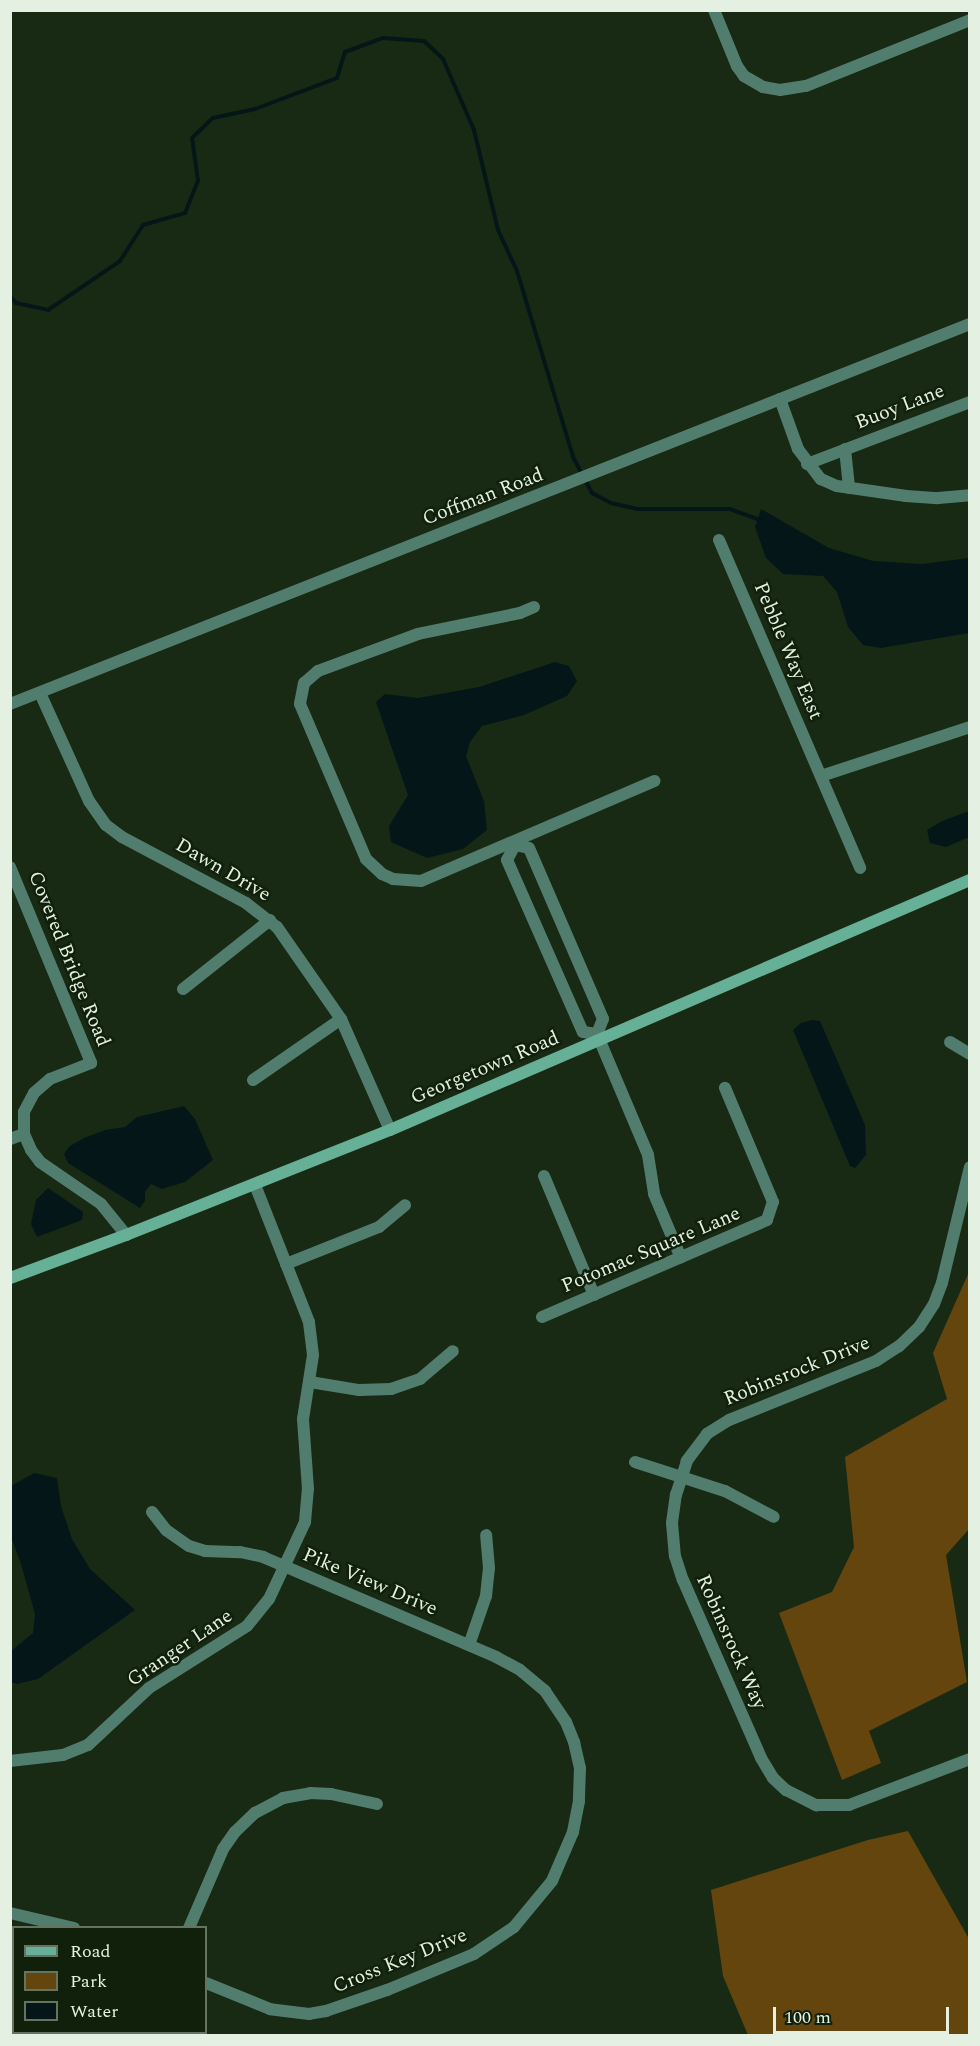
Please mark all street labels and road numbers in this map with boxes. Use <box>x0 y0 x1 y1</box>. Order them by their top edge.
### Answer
street label: Buoy Lane <box>852 379 948 435</box>
street label: Coffman Road <box>419 463 547 531</box>
street label: Pebble Way East <box>748 579 828 723</box>
street label: Dawn Drive <box>171 833 275 907</box>
street label: Covered Bridge Road <box>23 868 115 1050</box>
street label: Georgetown Road <box>407 1026 563 1110</box>
street label: Potomac Square Lane <box>558 1201 744 1299</box>
street label: Robinsrock Drive <box>721 1331 873 1411</box>
street label: Pike View Drive <box>299 1543 441 1621</box>
street label: Robinsrock Way <box>691 1571 771 1713</box>
street label: Granger Lane <box>123 1604 237 1692</box>
street label: Cross Key Drive <box>329 1923 471 1999</box>

